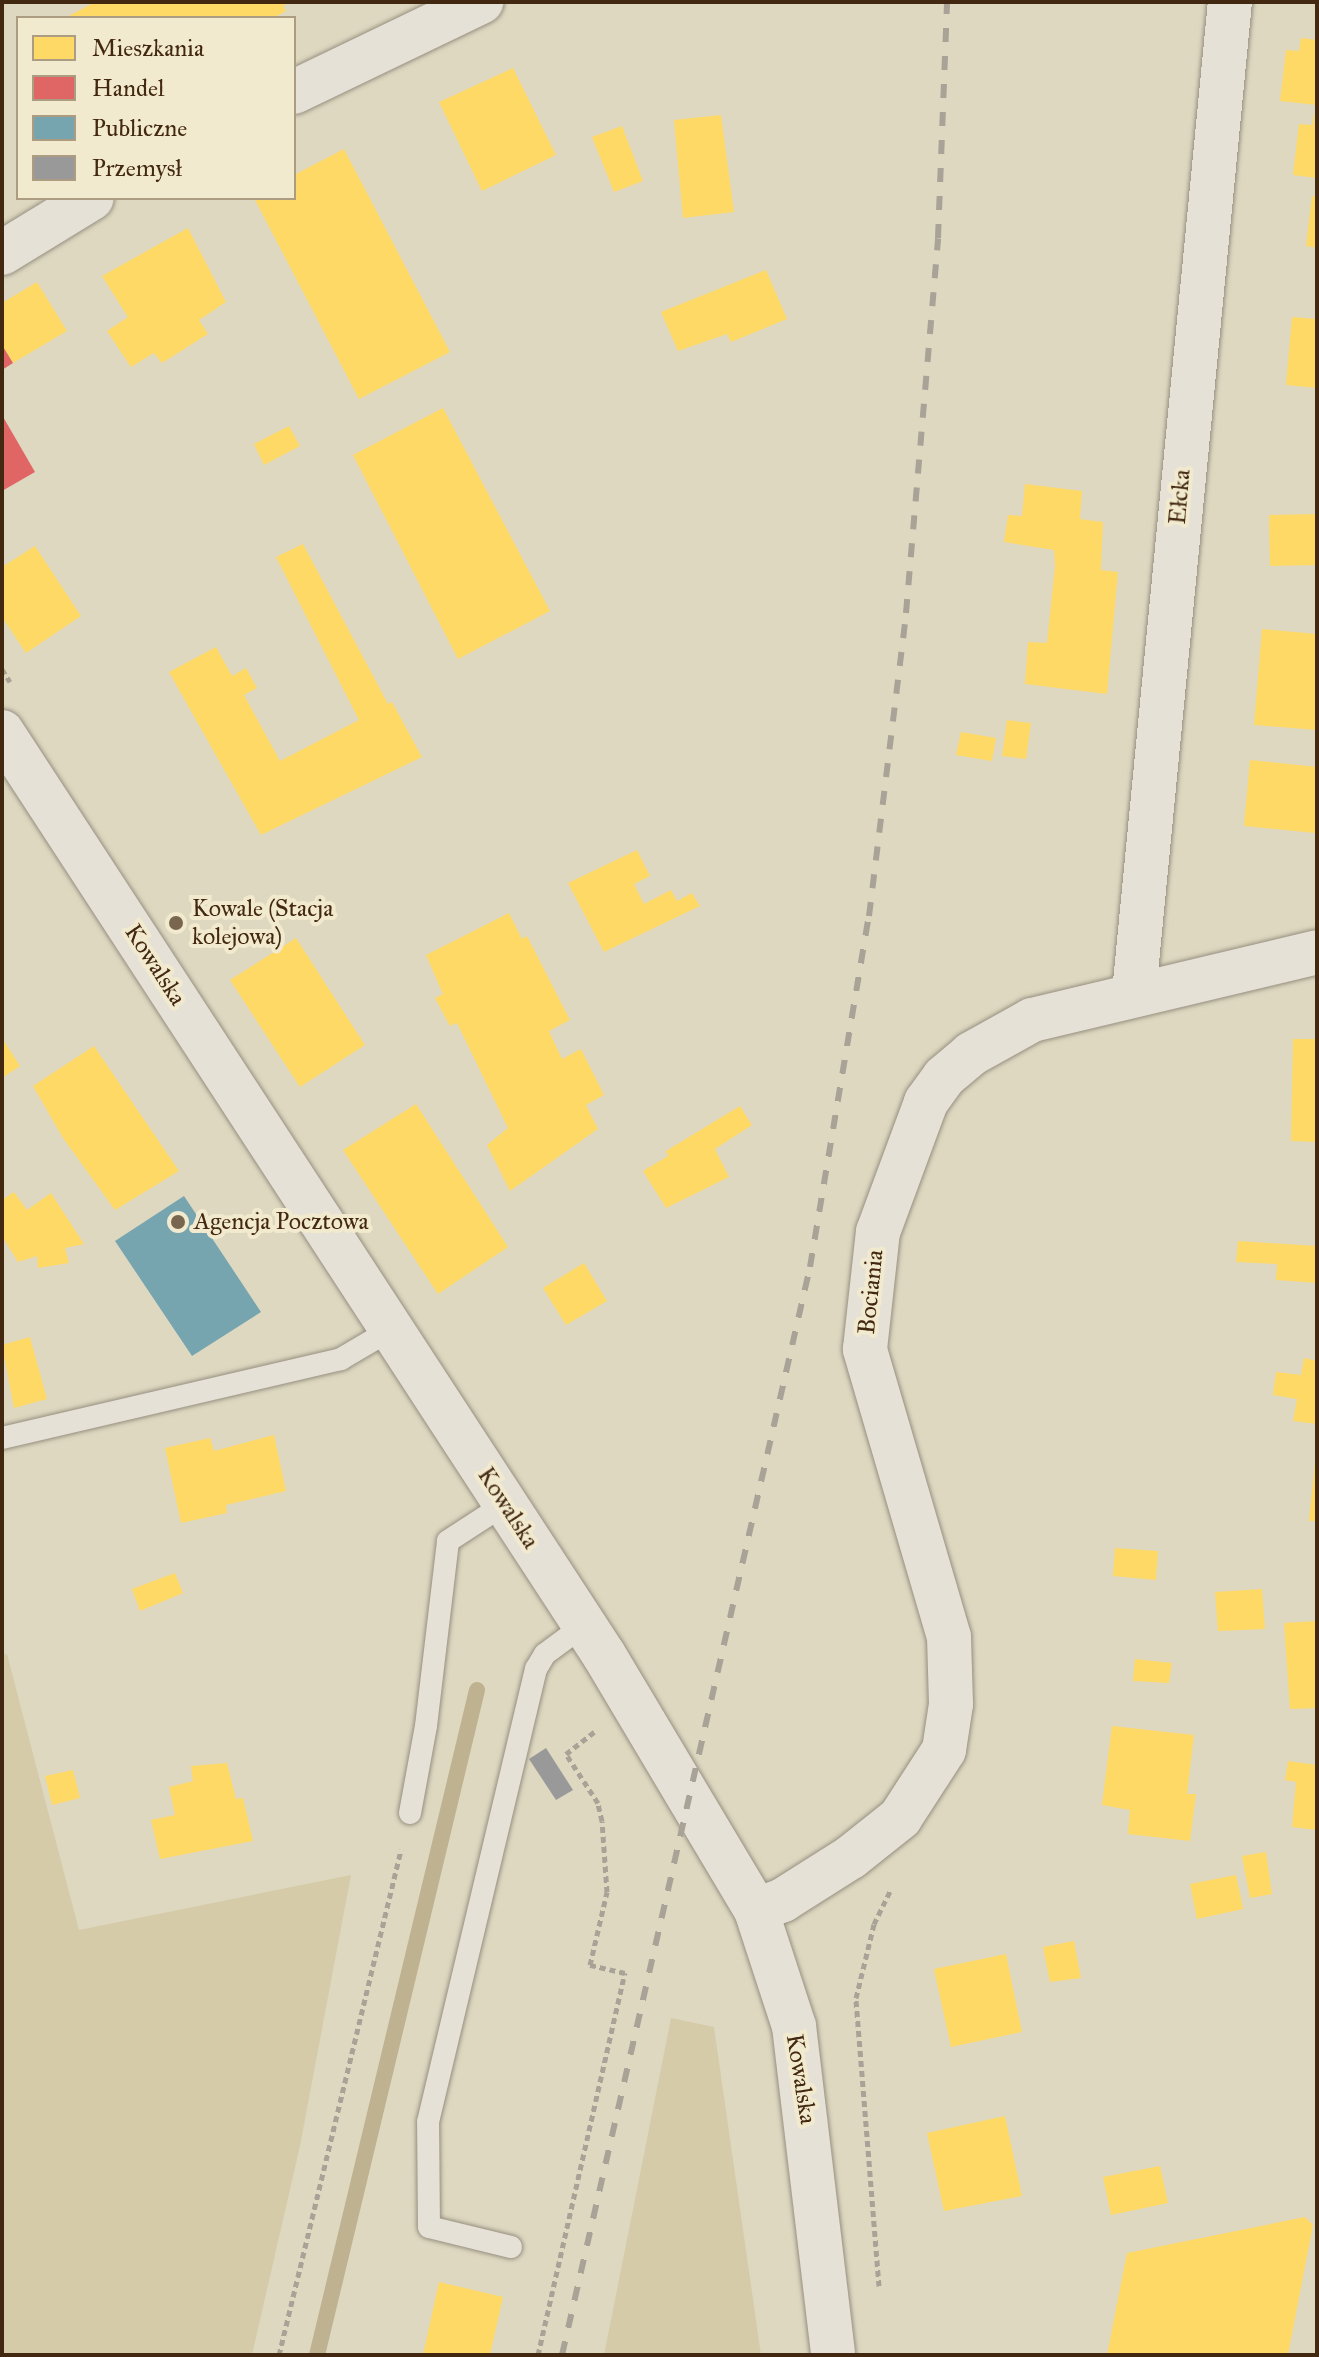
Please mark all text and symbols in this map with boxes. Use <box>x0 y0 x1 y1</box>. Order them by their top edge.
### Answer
legend <box>16 16 296 200</box>
text: Mieszkania <box>92 33 204 63</box>
text: Handel <box>92 73 164 103</box>
text: Publiczne <box>92 113 187 143</box>
text: Przemysł <box>92 153 182 183</box>
street label: Ełcka <box>1163 468 1197 526</box>
place label: Kowale (Stacja kolejowa) <box>192 895 333 951</box>
marker: Kowale (Stacja kolejowa) <box>167 914 185 932</box>
street label: Kowalska <box>118 919 192 1011</box>
place label: Agencja Pocztowa <box>194 1208 369 1236</box>
marker: Agencja Pocztowa <box>169 1213 187 1231</box>
street label: Bociania <box>852 1248 890 1336</box>
street label: Kowalska <box>471 1462 545 1554</box>
street label: Kowalska <box>780 2032 822 2126</box>

